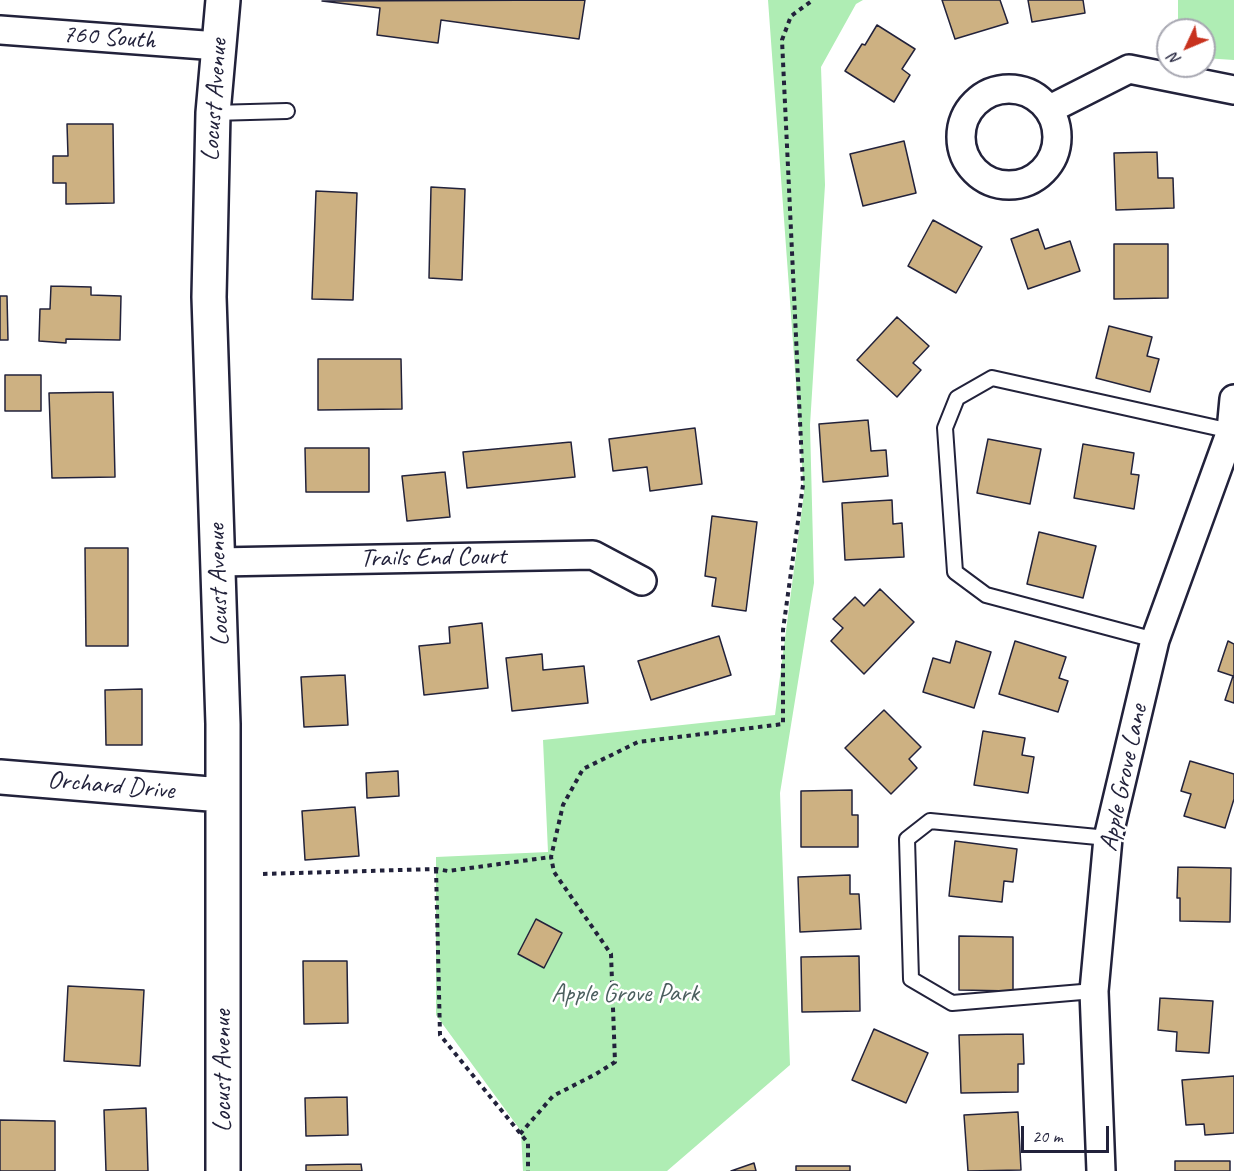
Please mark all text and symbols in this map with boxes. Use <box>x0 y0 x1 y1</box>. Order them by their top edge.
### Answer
north arrow <box>1156 18 1216 78</box>
street label: 760 South <box>62 19 156 57</box>
street label: Locust Avenue <box>195 38 235 162</box>
text: N <box>1164 49 1185 70</box>
street label: Locust Avenue <box>201 523 237 647</box>
street label: Trails End Court <box>360 541 506 575</box>
street label: Apple Grove Lane <box>1093 702 1155 854</box>
street label: Orchard Drive <box>46 765 176 807</box>
park label: Apple Grove Park <box>551 978 699 1010</box>
street label: Locust Avenue <box>207 1010 239 1132</box>
scale bar <box>1024 1114 1112 1152</box>
text: 20 m <box>1032 1125 1063 1147</box>

